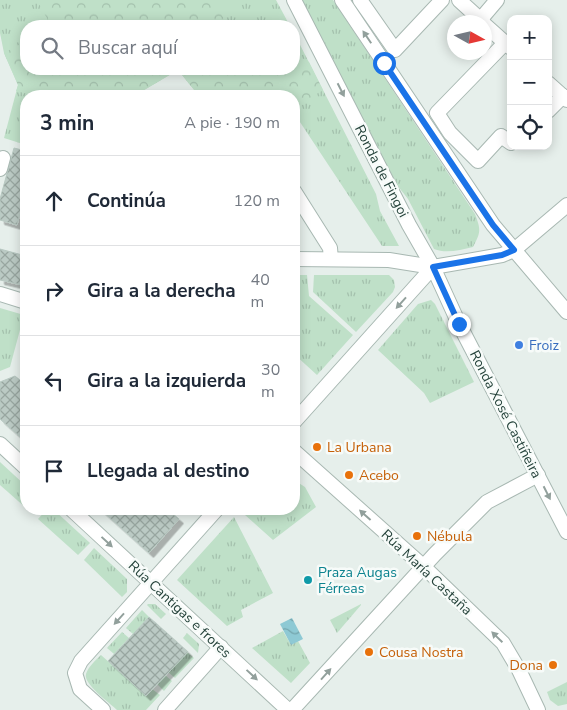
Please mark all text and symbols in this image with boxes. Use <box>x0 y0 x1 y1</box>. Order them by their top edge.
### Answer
north arrow <box>447 15 492 60</box>
map controls <box>507 15 552 150</box>
button: + <box>507 15 552 60</box>
search box <box>20 20 300 75</box>
one-way arrow <box>362 31 372 44</box>
icon: search <box>38 34 66 62</box>
text: Buscar aquí <box>78 35 177 61</box>
route start <box>373 52 396 75</box>
button: − <box>507 60 552 105</box>
one-way arrow <box>337 83 345 97</box>
button: locate <box>507 105 552 150</box>
text: 3 min <box>40 109 94 137</box>
text: A pie · 190 m <box>184 112 280 134</box>
street label: Ronda de Fingoi <box>350 122 413 221</box>
icon: ahead <box>40 187 68 215</box>
text: Continúa <box>87 188 166 214</box>
text: 120 m <box>233 190 280 212</box>
text: 40 m <box>251 269 270 313</box>
icon: right <box>40 277 68 305</box>
text: Gira a la derecha <box>87 278 236 304</box>
one-way arrow <box>395 297 406 310</box>
route end <box>448 313 471 336</box>
place label: Froiz <box>529 336 559 355</box>
marker: Froiz <box>513 339 525 351</box>
street label: Ronda Xosé Castiñeira <box>465 347 546 481</box>
text: 30 m <box>261 359 280 403</box>
icon: left <box>40 367 68 395</box>
text: Gira a la izquierda <box>87 368 246 394</box>
place label: La Urbana <box>327 438 392 457</box>
marker: La Urbana <box>311 441 323 453</box>
icon: arrive <box>40 457 68 485</box>
text: Llegada al destino <box>87 458 249 484</box>
place label: Acebo <box>359 466 399 485</box>
marker: Acebo <box>343 469 355 481</box>
one-way arrow <box>543 485 551 500</box>
one-way arrow <box>360 509 372 521</box>
street label: Rúa María Castaña <box>377 525 476 620</box>
place label: Nébula <box>427 527 472 546</box>
marker: Nébula <box>411 530 423 542</box>
one-way arrow <box>101 536 113 548</box>
street label: Rúa Cantigas e frores <box>124 557 235 662</box>
place label: Praza Augas Férreas <box>318 563 397 598</box>
marker: Praza Augas Férreas <box>302 574 314 586</box>
one-way arrow <box>113 612 125 624</box>
one-way arrow <box>491 631 503 643</box>
place label: Cousa Nostra <box>379 643 463 662</box>
marker: Cousa Nostra <box>363 646 375 658</box>
place label: Dona <box>509 656 543 675</box>
marker: Dona <box>547 659 559 671</box>
one-way arrow <box>320 668 331 681</box>
one-way arrow <box>245 669 257 681</box>

